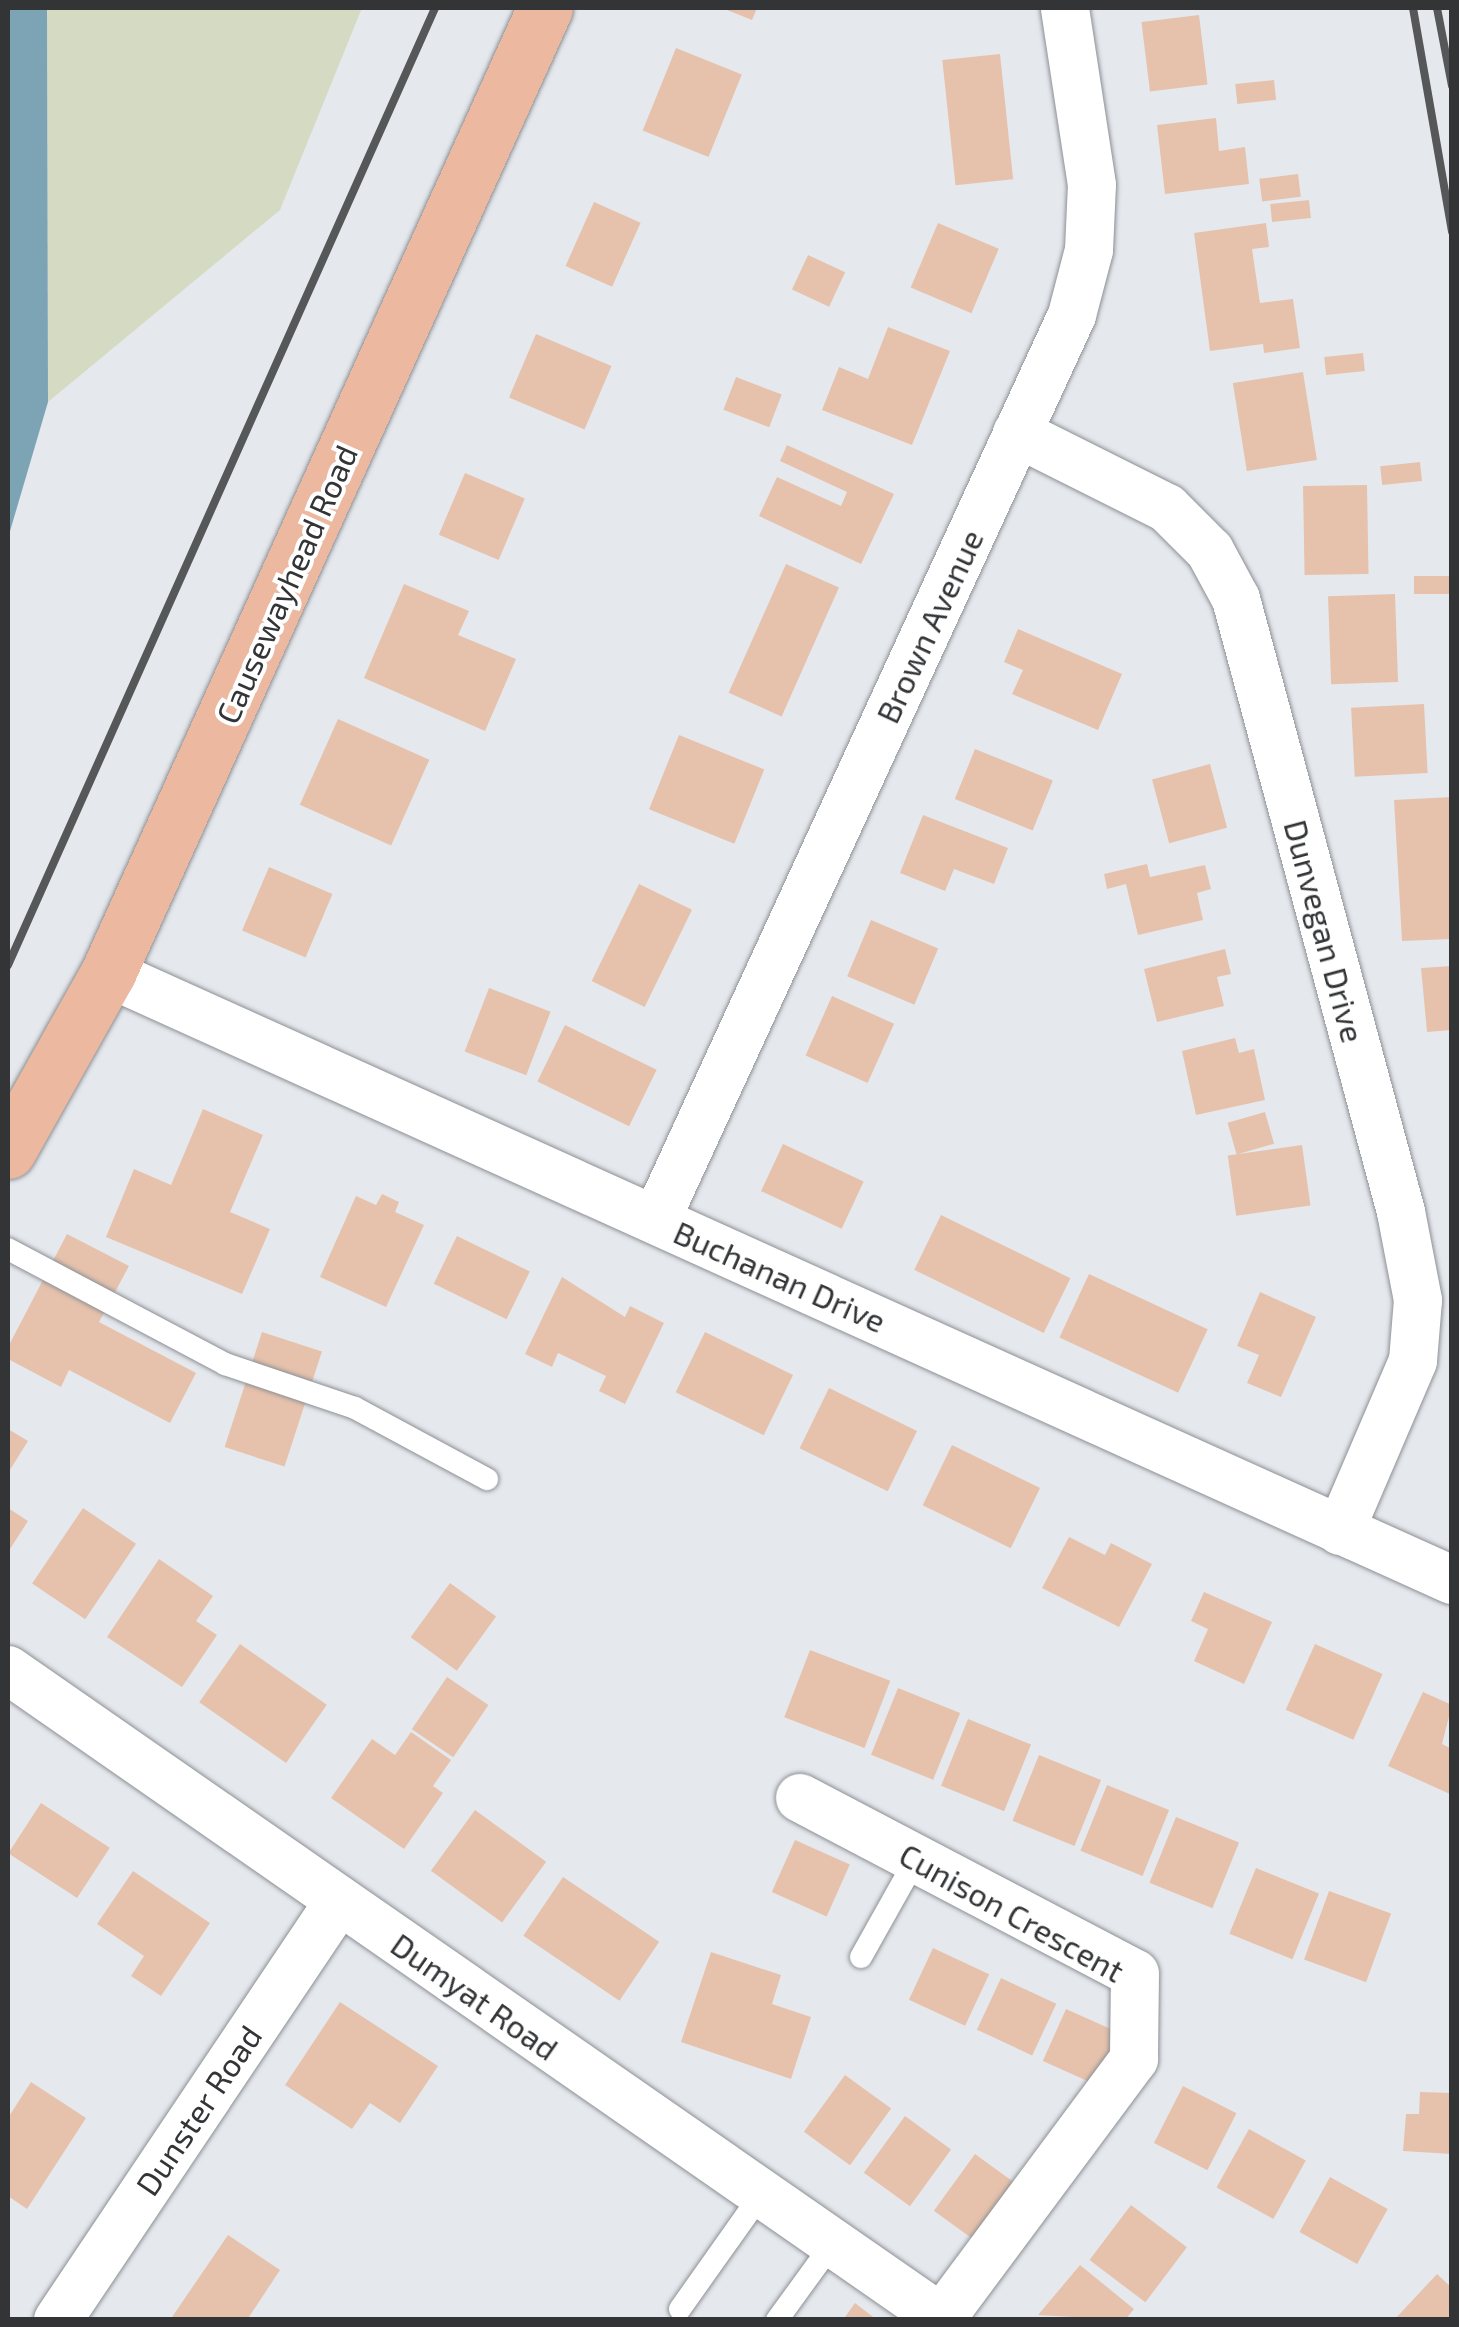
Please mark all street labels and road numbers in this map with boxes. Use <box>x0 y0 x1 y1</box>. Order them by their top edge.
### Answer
street label: Causewayhead Road <box>207 439 365 729</box>
street label: Brown Avenue <box>867 523 991 729</box>
street label: Dunvegan Drive <box>1277 815 1373 1047</box>
street label: Buchanan Drive <box>668 1212 892 1340</box>
street label: Cunison Crescent <box>893 1834 1131 1990</box>
street label: Dumyat Road <box>384 1924 566 2068</box>
street label: Dunster Road <box>127 2017 269 2203</box>

